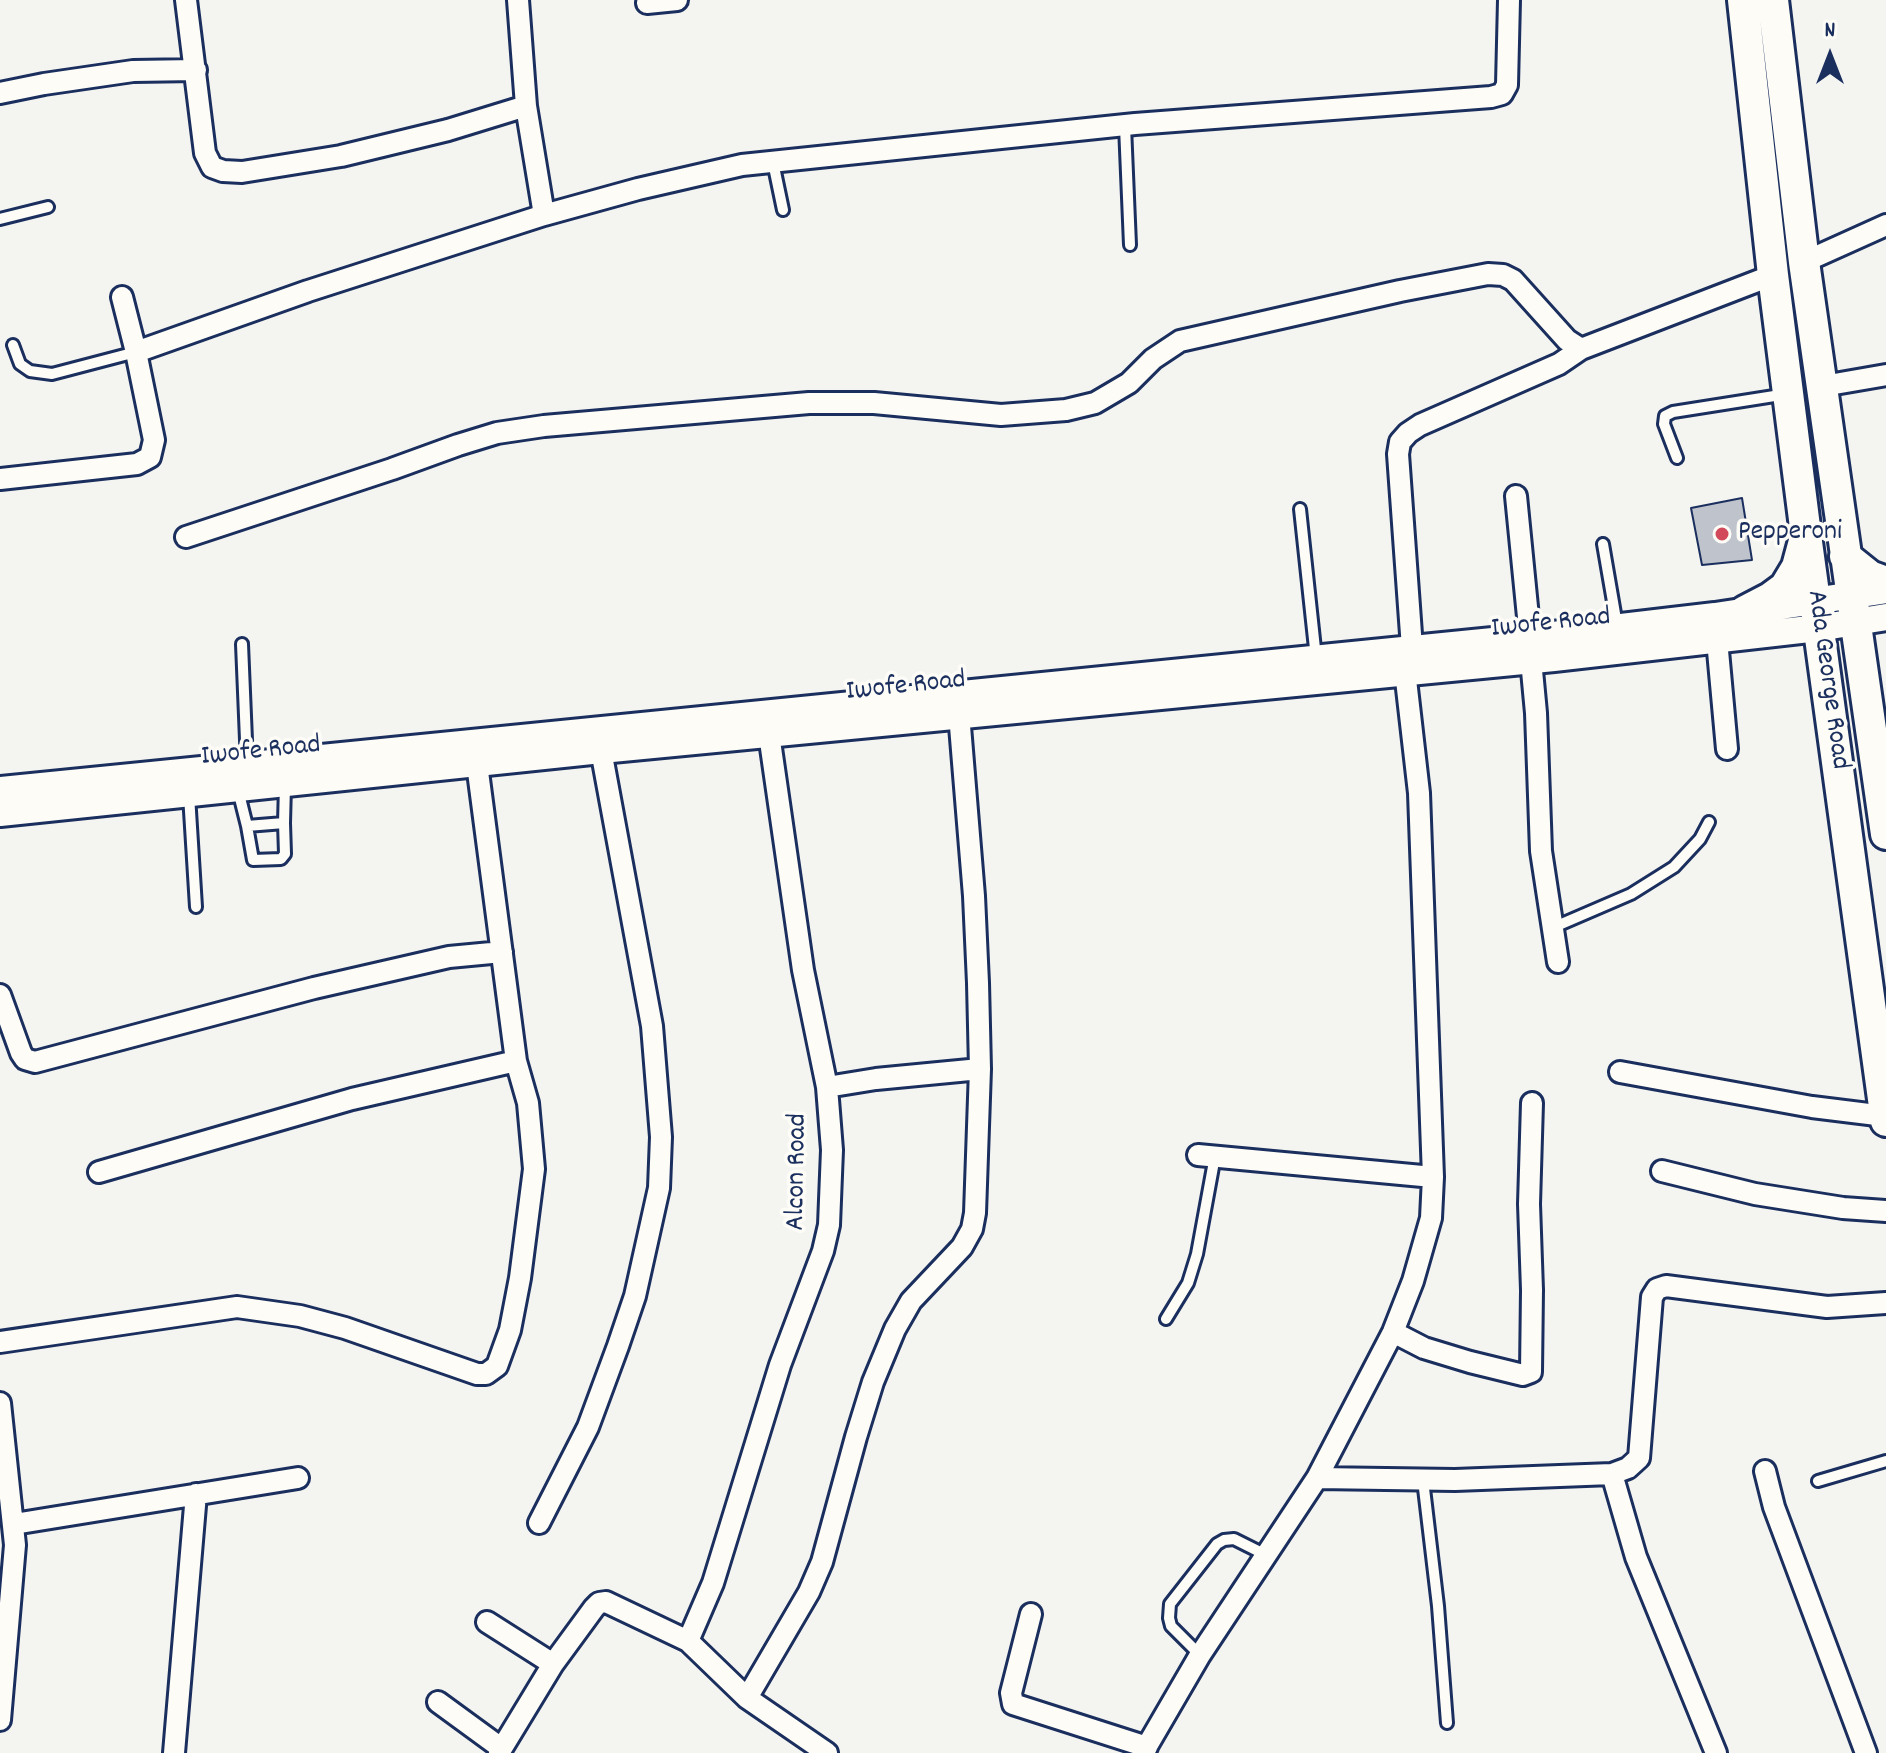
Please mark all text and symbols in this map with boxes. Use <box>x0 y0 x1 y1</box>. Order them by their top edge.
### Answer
north arrow <box>1790 16 1870 96</box>
text: N <box>1825 16 1835 47</box>
place label: Pepperoni <box>1738 517 1842 551</box>
marker: Pepperoni <box>1713 525 1731 543</box>
street label: Ada George Road <box>1797 588 1855 772</box>
street label: Iwofe Road <box>1490 602 1612 648</box>
street label: Iwofe Road <box>845 665 967 711</box>
street label: Iwofe Road <box>200 730 322 776</box>
street label: Alcon Road <box>781 1113 817 1231</box>

